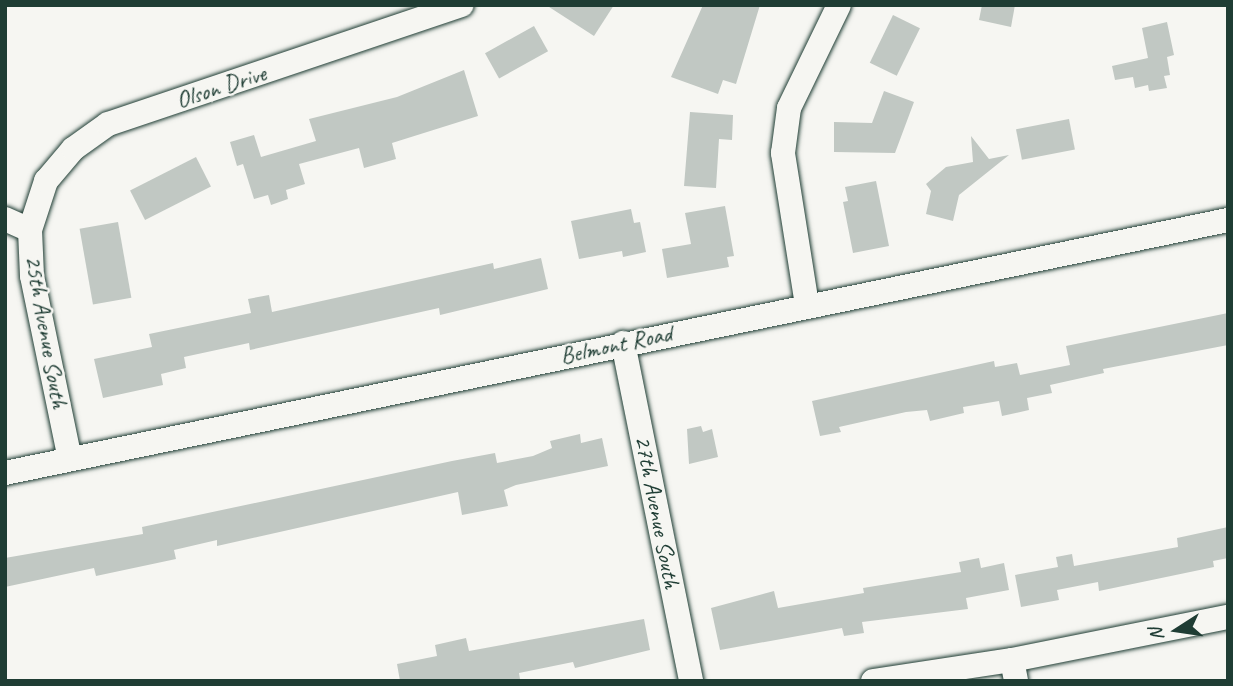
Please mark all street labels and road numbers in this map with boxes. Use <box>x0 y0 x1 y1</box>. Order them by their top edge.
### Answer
street label: Olson Drive <box>172 59 270 115</box>
street label: 25th Avenue South <box>18 253 74 411</box>
street label: Belmont Road <box>558 319 674 371</box>
street label: 27th Avenue South <box>628 433 686 591</box>

